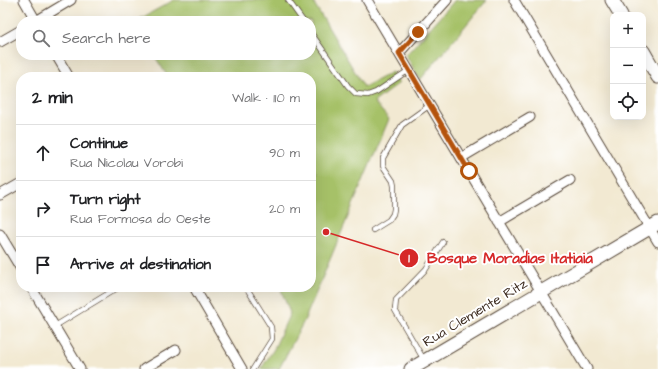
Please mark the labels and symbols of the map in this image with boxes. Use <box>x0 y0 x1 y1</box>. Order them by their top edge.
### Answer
route end <box>409 23 427 41</box>
route start <box>460 162 478 180</box>
callout: Bosque Moradias Itatiaia <box>399 244 601 271</box>
text: Bosque Moradias Itatiaia <box>427 248 593 269</box>
text: 1 <box>408 250 410 267</box>
street label: Rua Clemente Ritz <box>419 274 531 352</box>

